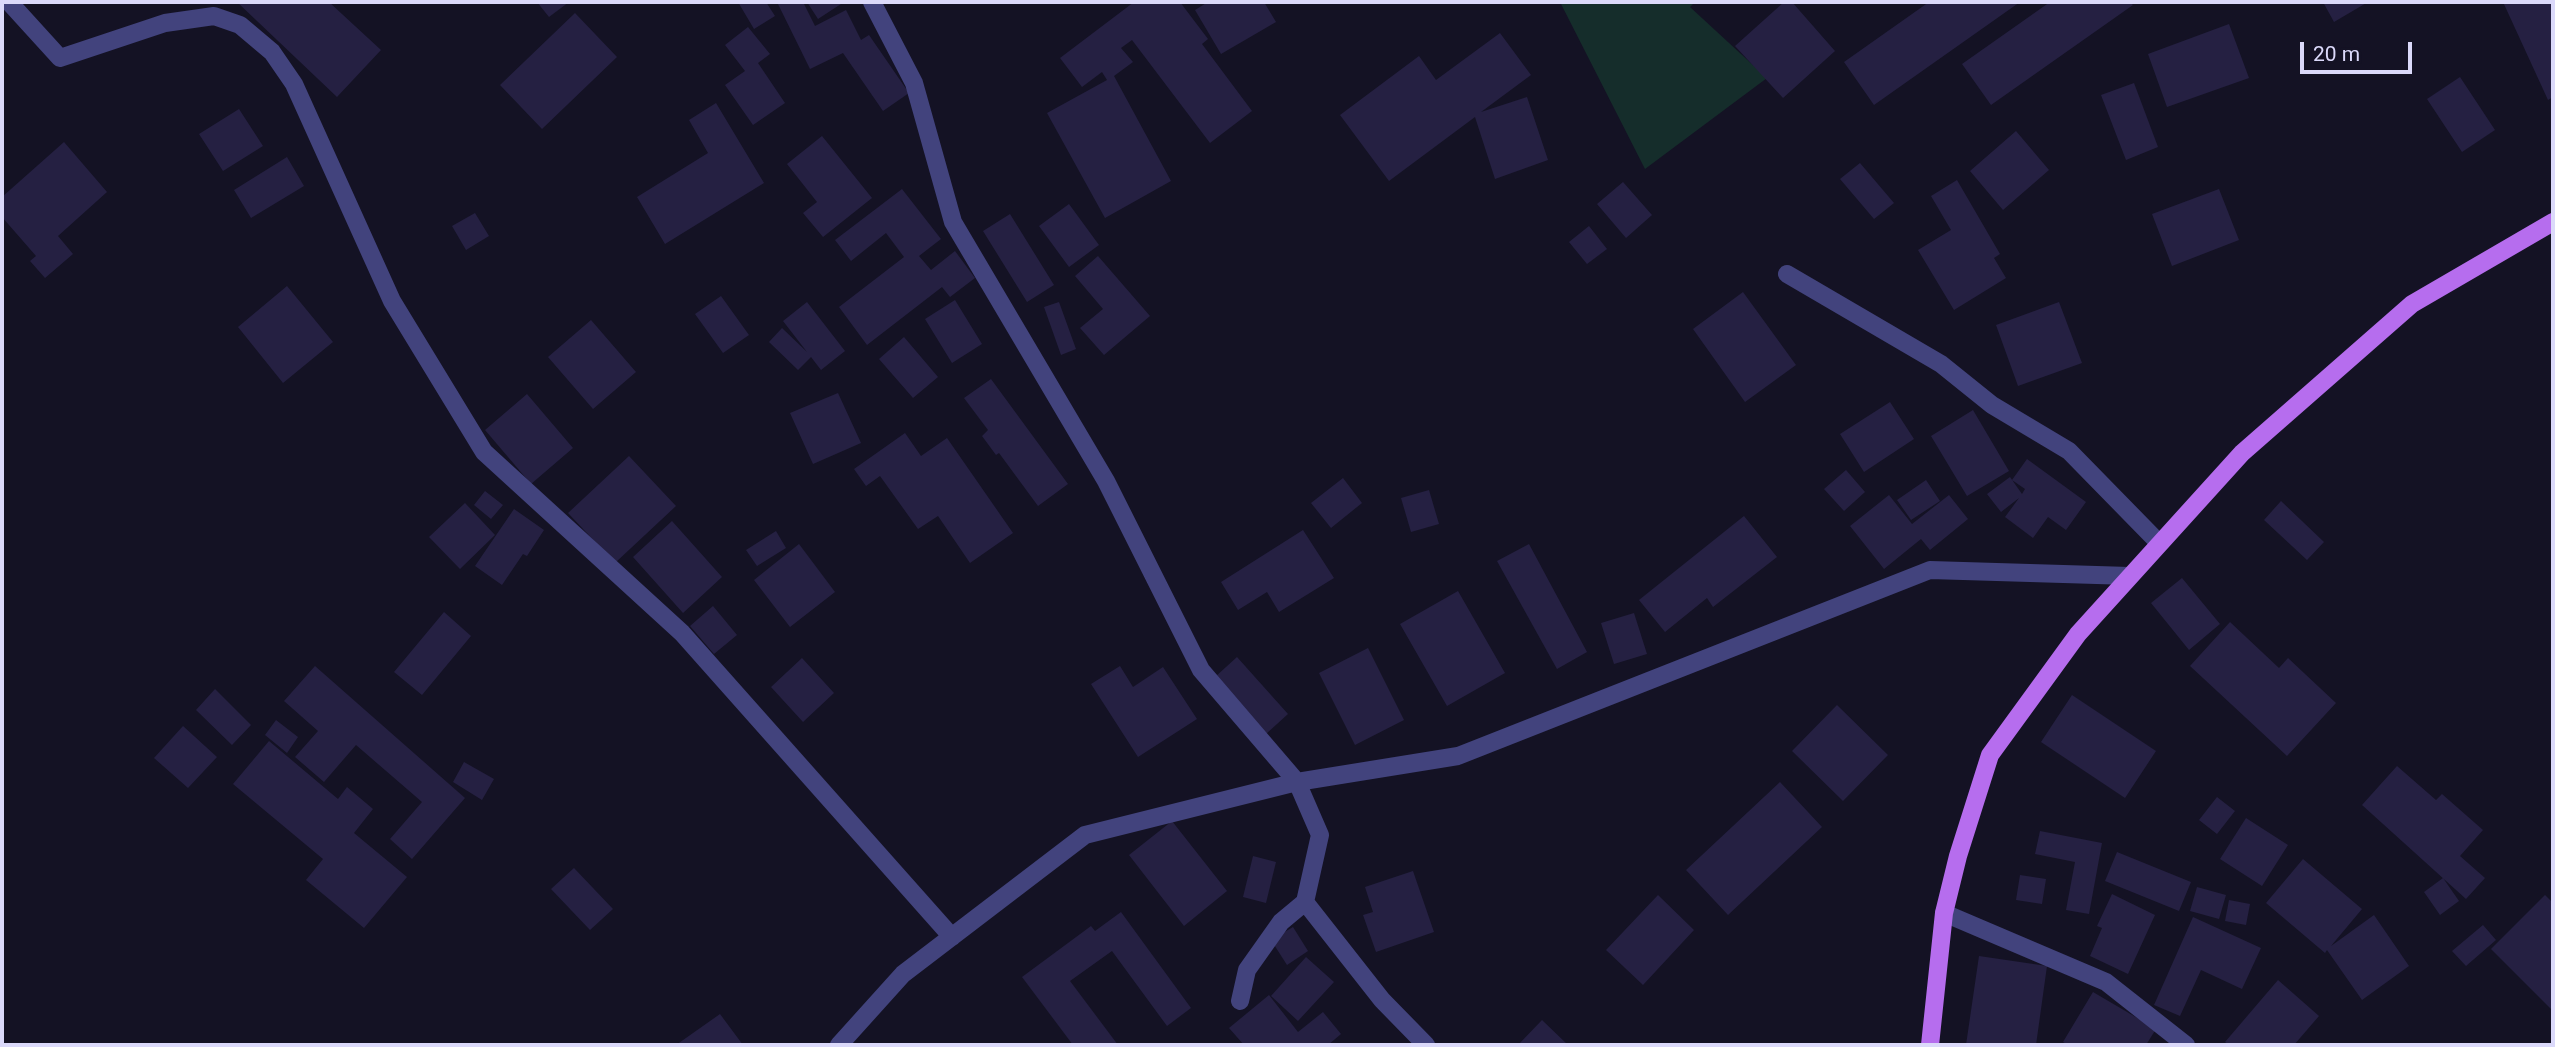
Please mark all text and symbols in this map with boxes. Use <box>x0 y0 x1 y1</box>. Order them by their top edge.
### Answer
scale bar <box>2303 28 2415 72</box>
text: 20 m <box>2313 42 2360 66</box>

